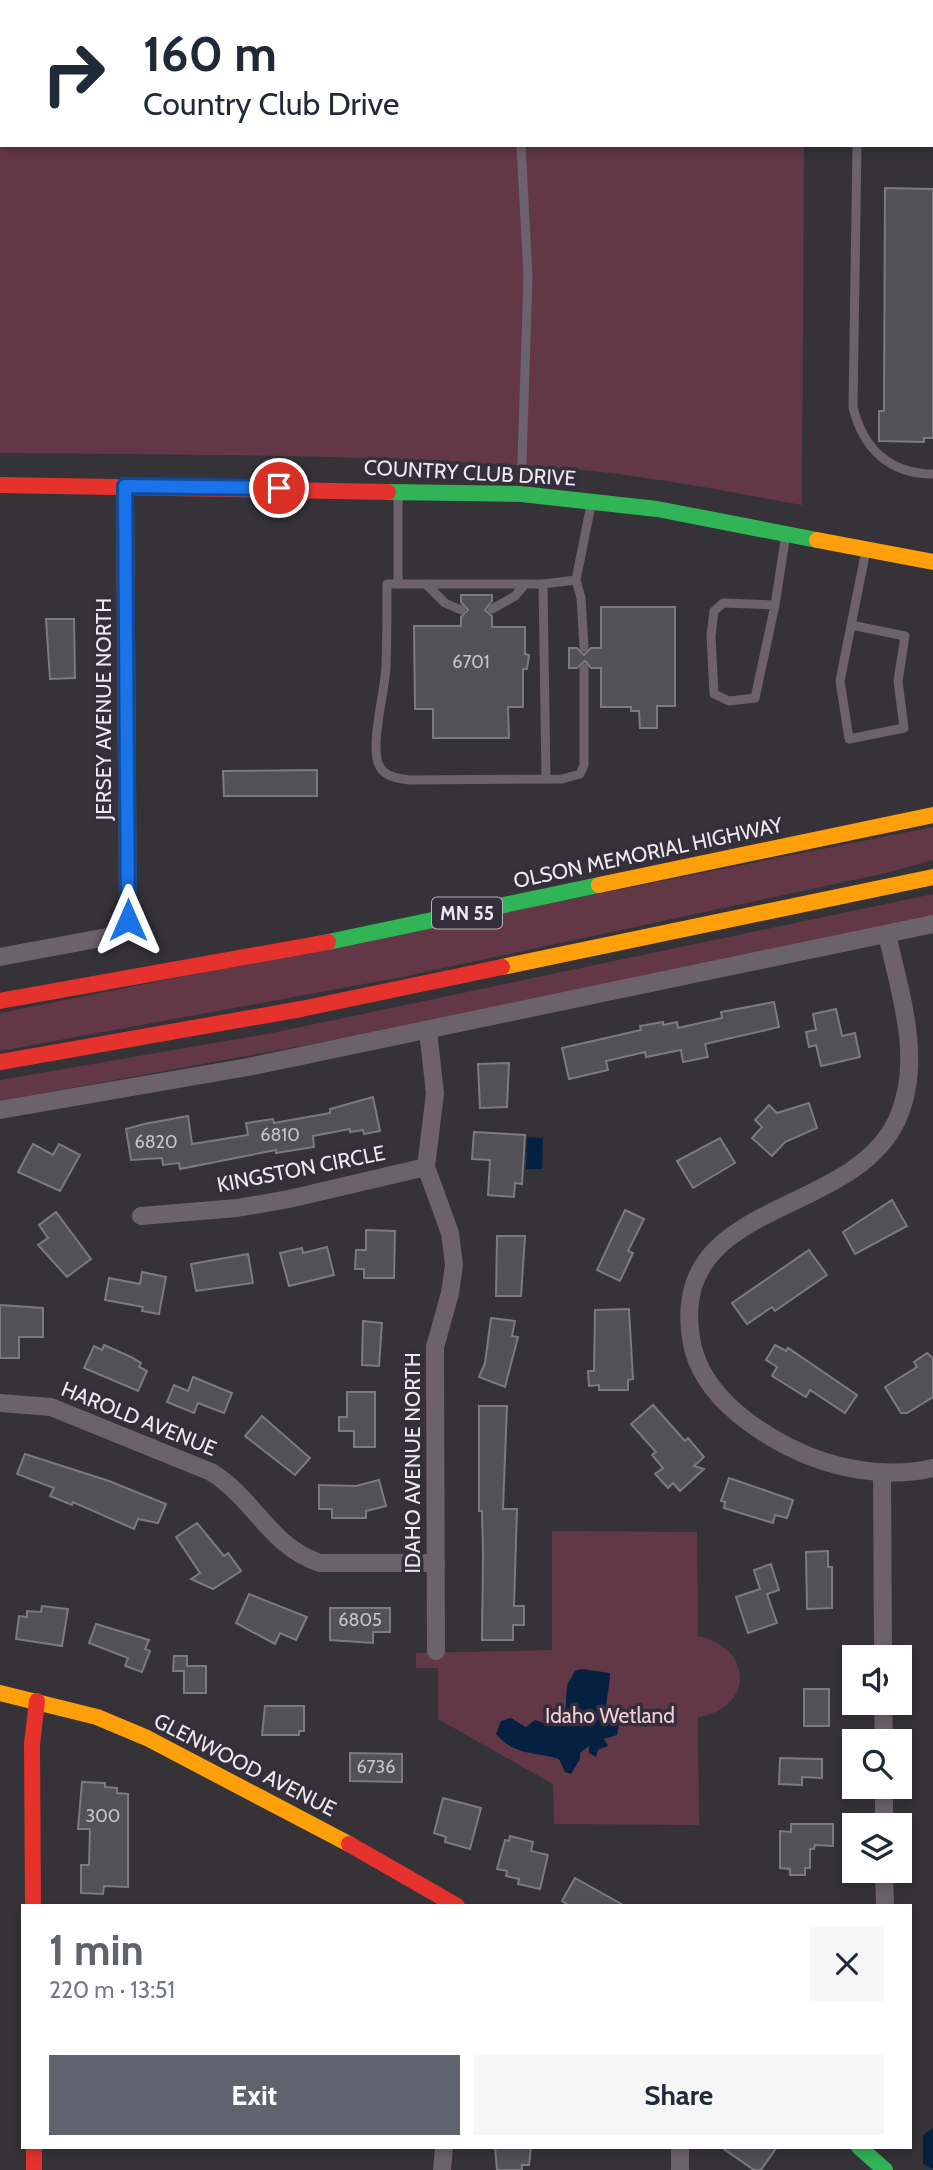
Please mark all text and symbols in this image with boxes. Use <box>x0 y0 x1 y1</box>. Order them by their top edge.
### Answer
text: 160 m <box>143 24 277 83</box>
icon: right <box>28 28 119 119</box>
text: Country Club Drive <box>143 84 399 123</box>
street label: COUNTRY CLUB DRIVE <box>363 454 577 491</box>
pin <box>249 458 309 518</box>
icon: arrive <box>260 469 298 507</box>
street label: JERSEY AVENUE NORTH <box>91 598 116 821</box>
house number: 6701 <box>452 651 490 673</box>
street label: OLSON MEMORIAL HIGHWAY <box>511 812 786 893</box>
position arrow <box>91 883 165 957</box>
road number: MN 55 <box>432 897 502 928</box>
house number: 6810 <box>260 1124 300 1146</box>
house number: 6820 <box>134 1131 178 1153</box>
street label: KINGSTON CIRCLE <box>215 1140 387 1197</box>
street label: IDAHO AVENUE NORTH <box>400 1352 425 1574</box>
street label: HAROLD AVENUE <box>58 1376 220 1461</box>
house number: 6805 <box>338 1609 382 1631</box>
map controls <box>842 1645 912 1883</box>
button: sound <box>842 1645 912 1715</box>
park label: Idaho Wetland <box>545 1703 675 1728</box>
street label: GLENWOOD AVENUE <box>150 1708 340 1821</box>
button: search <box>842 1729 912 1799</box>
house number: 6736 <box>356 1756 396 1778</box>
house number: 300 <box>86 1805 120 1827</box>
button: layers <box>842 1813 912 1883</box>
text: 1 min <box>49 1924 144 1976</box>
button: close <box>810 1927 884 2001</box>
text: 220 m · 13:51 <box>49 1976 175 2004</box>
button: Exit <box>49 2055 460 2135</box>
button: Share <box>474 2055 884 2135</box>

